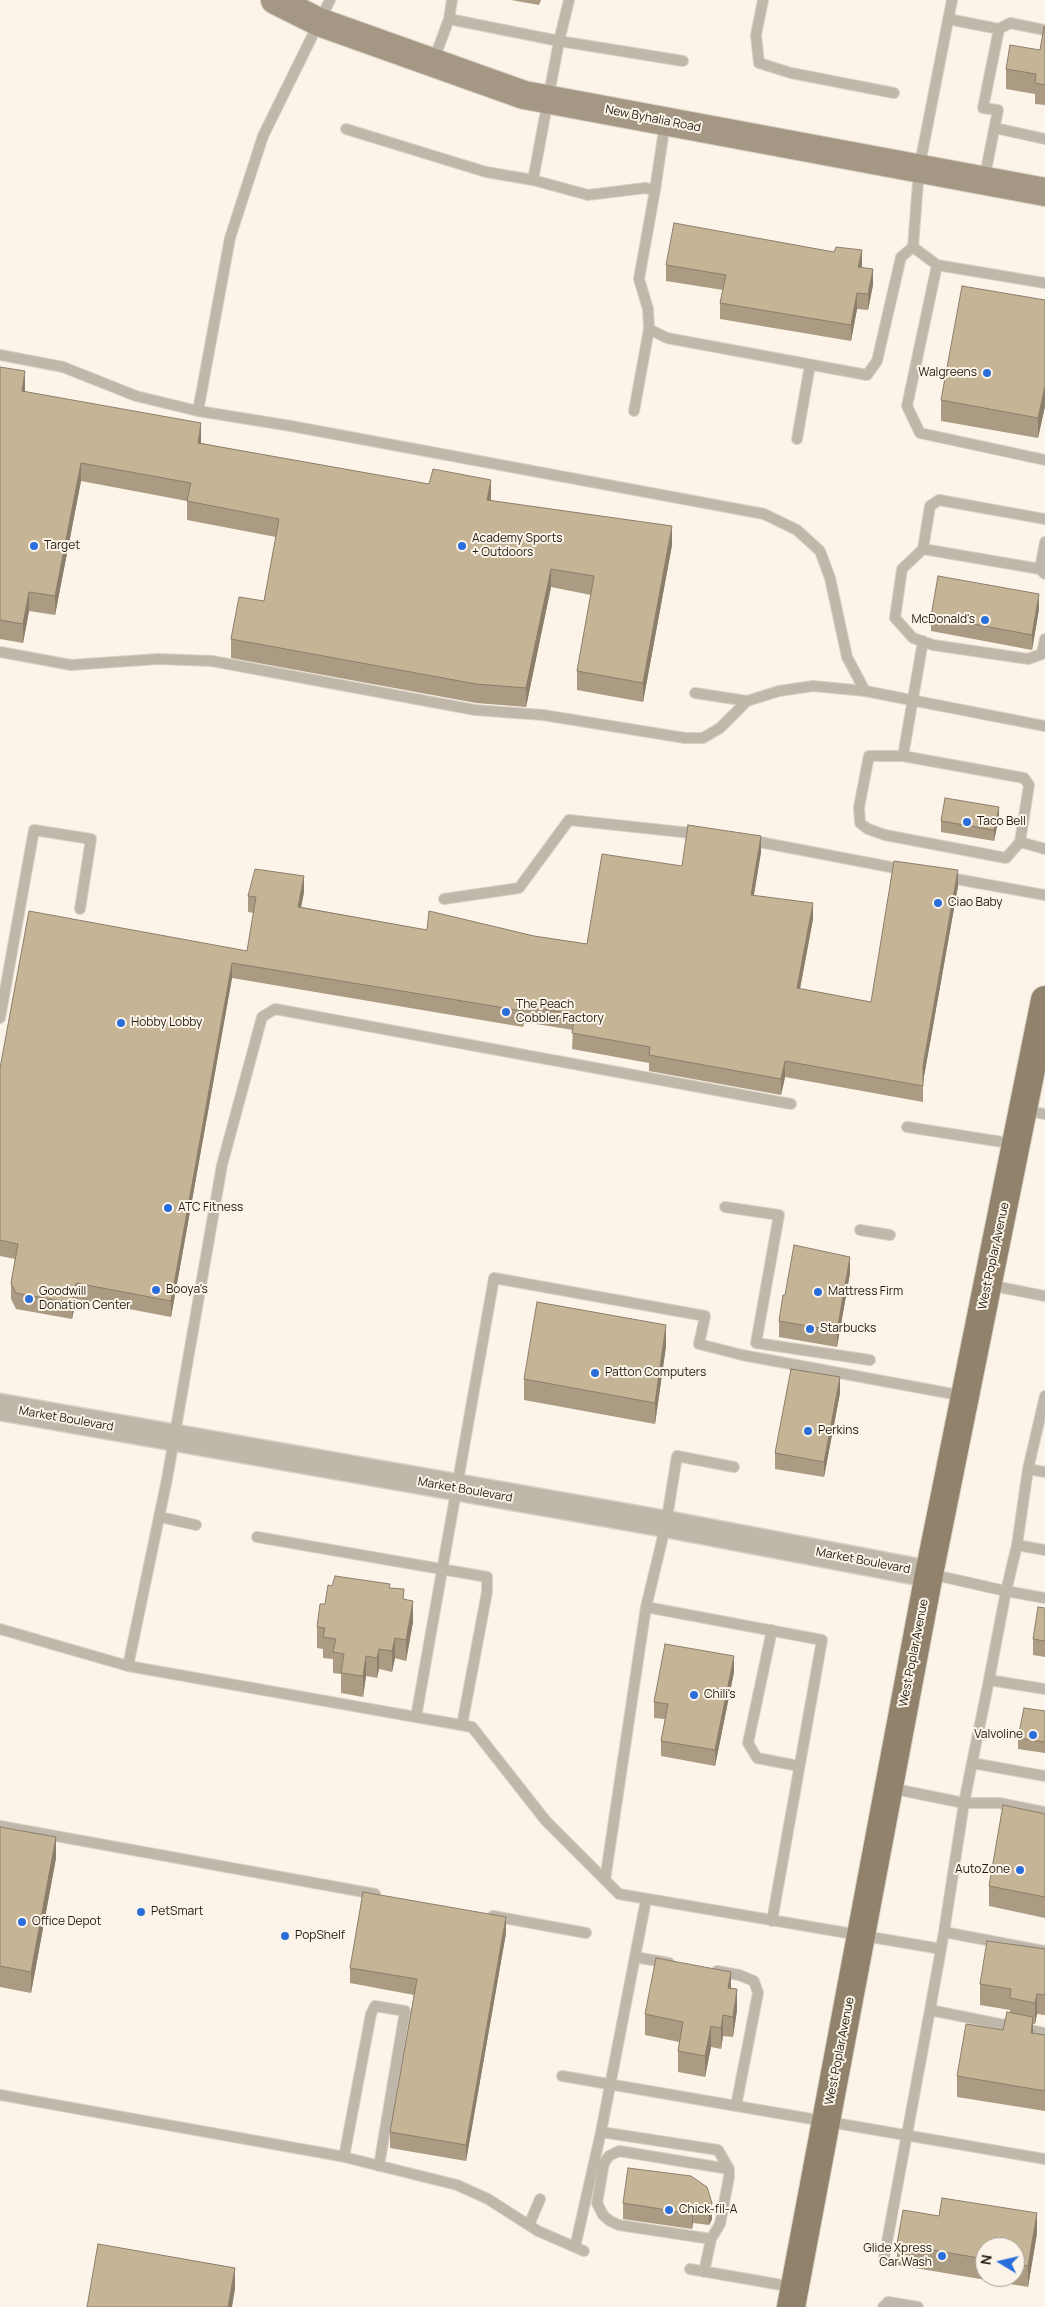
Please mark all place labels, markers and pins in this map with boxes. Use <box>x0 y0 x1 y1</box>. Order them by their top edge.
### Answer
place label: Walgreens <box>918 366 977 380</box>
marker: Walgreens <box>981 367 993 379</box>
place label: Academy Sports + Outdoors <box>472 532 563 560</box>
place label: Target <box>44 539 80 553</box>
marker: Target <box>28 540 40 552</box>
marker: Academy Sports + Outdoors <box>456 540 468 552</box>
place label: McDonald's <box>912 613 975 627</box>
marker: McDonald's <box>979 614 991 626</box>
place label: Taco Bell <box>977 815 1026 829</box>
marker: Taco Bell <box>961 816 973 828</box>
place label: Ciao Baby <box>948 896 1003 910</box>
marker: Ciao Baby <box>932 897 944 909</box>
place label: The Peach Cobbler Factory <box>516 998 604 1026</box>
marker: The Peach Cobbler Factory <box>500 1006 512 1018</box>
place label: Hobby Lobby <box>131 1016 202 1030</box>
marker: Hobby Lobby <box>115 1017 127 1029</box>
place label: ATC Fitness <box>178 1201 243 1215</box>
marker: ATC Fitness <box>162 1202 174 1214</box>
place label: Booya's <box>166 1283 208 1297</box>
marker: Booya's <box>150 1284 162 1296</box>
place label: Goodwill Donation Center <box>39 1285 131 1313</box>
place label: Mattress Firm <box>828 1285 903 1299</box>
marker: Mattress Firm <box>812 1286 824 1298</box>
marker: Goodwill Donation Center <box>23 1293 35 1305</box>
place label: Starbucks <box>820 1322 876 1336</box>
marker: Starbucks <box>804 1323 816 1335</box>
place label: Patton Computers <box>605 1366 706 1380</box>
marker: Patton Computers <box>589 1367 601 1379</box>
place label: Perkins <box>818 1424 859 1438</box>
marker: Perkins <box>802 1425 814 1437</box>
place label: Chili's <box>704 1688 736 1702</box>
marker: Chili's <box>688 1689 700 1701</box>
place label: Valvoline <box>974 1728 1023 1742</box>
marker: Valvoline <box>1027 1729 1039 1741</box>
place label: AutoZone <box>955 1863 1010 1877</box>
marker: AutoZone <box>1014 1864 1026 1876</box>
place label: PetSmart <box>151 1905 203 1919</box>
marker: PetSmart <box>135 1906 147 1918</box>
place label: Office Depot <box>32 1915 101 1929</box>
marker: Office Depot <box>16 1916 28 1928</box>
place label: PopShelf <box>295 1929 345 1943</box>
marker: PopShelf <box>279 1930 291 1942</box>
place label: Chick-fil-A <box>679 2203 737 2217</box>
marker: Chick-fil-A <box>663 2204 675 2216</box>
place label: Glide Xpress Car Wash <box>863 2242 932 2270</box>
marker: Glide Xpress Car Wash <box>936 2250 948 2262</box>

